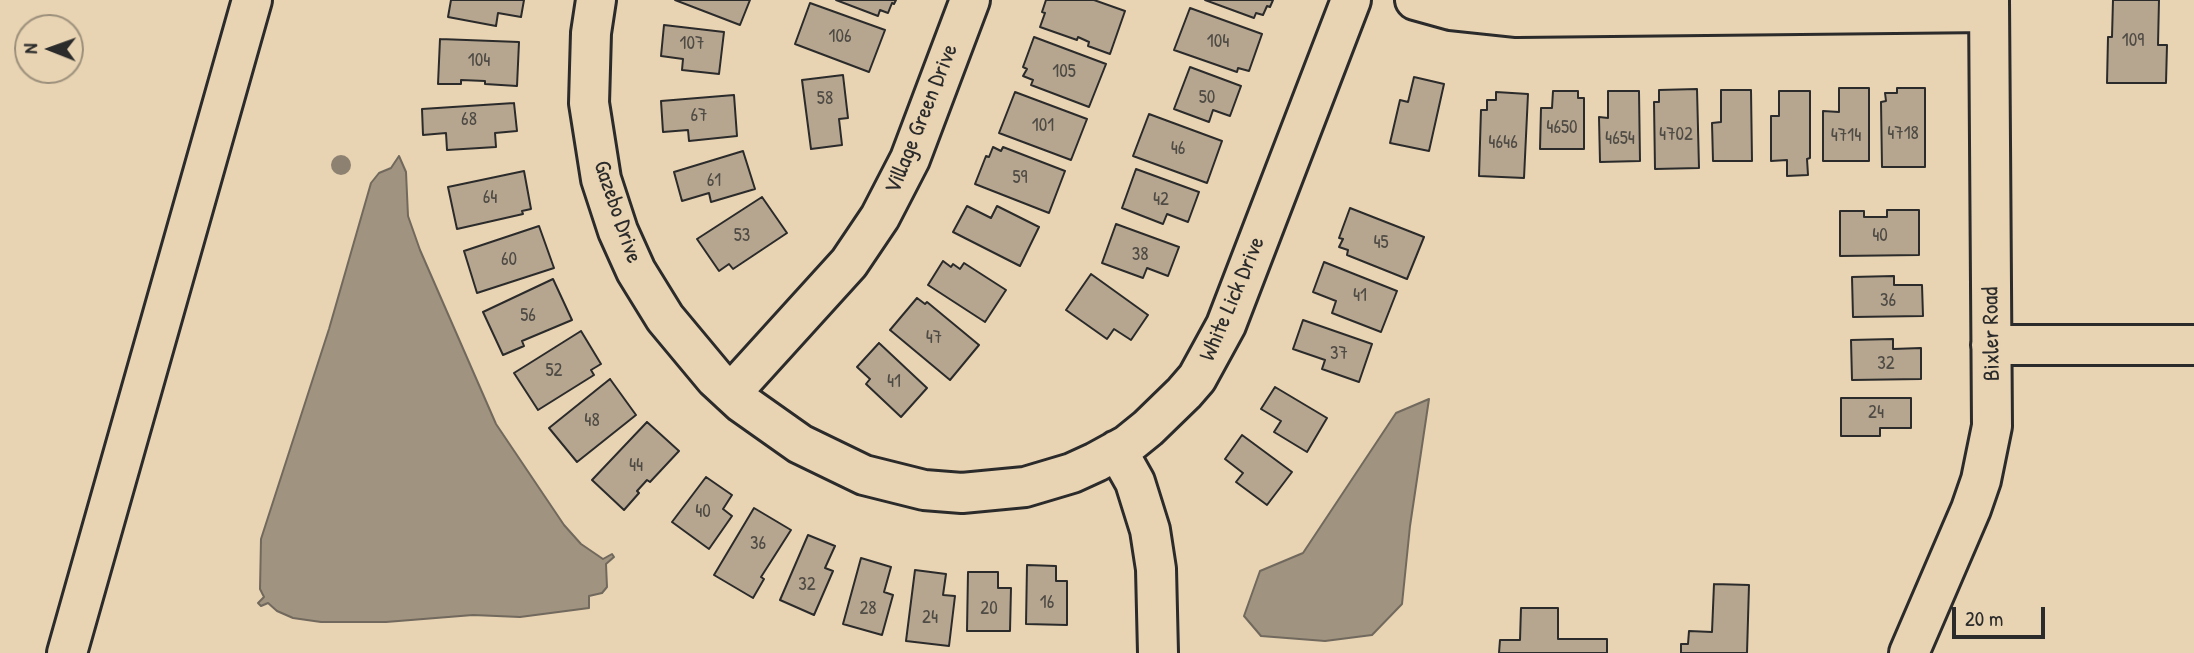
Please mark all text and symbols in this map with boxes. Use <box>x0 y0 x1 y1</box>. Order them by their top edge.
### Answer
north arrow <box>14 14 84 84</box>
house number: 106 <box>829 26 851 48</box>
house number: 109 <box>2122 30 2144 52</box>
house number: 104 <box>1207 31 1229 53</box>
house number: 107 <box>680 33 704 55</box>
street label: Village Green Drive <box>879 40 965 198</box>
text: N <box>17 43 43 54</box>
house number: 104 <box>468 50 490 72</box>
house number: 105 <box>1052 61 1076 83</box>
house number: 50 <box>1199 87 1215 109</box>
house number: 58 <box>817 88 833 110</box>
house number: 67 <box>691 105 707 127</box>
house number: 68 <box>461 109 477 131</box>
house number: 101 <box>1032 115 1054 137</box>
house number: 4650 <box>1546 117 1578 139</box>
house number: 4718 <box>1887 123 1919 145</box>
house number: 4702 <box>1659 124 1693 146</box>
house number: 4714 <box>1831 125 1861 147</box>
house number: 4654 <box>1605 128 1635 150</box>
house number: 4646 <box>1488 132 1518 154</box>
house number: 46 <box>1171 138 1185 160</box>
street label: Gazebo Drive <box>587 157 647 267</box>
house number: 59 <box>1012 167 1028 189</box>
house number: 61 <box>707 170 721 192</box>
house number: 64 <box>483 187 497 209</box>
house number: 42 <box>1153 189 1169 211</box>
house number: 53 <box>734 225 750 247</box>
house number: 40 <box>1872 225 1888 247</box>
house number: 45 <box>1373 232 1389 254</box>
street label: White Lick Drive <box>1194 233 1272 365</box>
house number: 38 <box>1132 244 1148 266</box>
house number: 60 <box>501 249 517 271</box>
house number: 41 <box>1353 285 1367 307</box>
street label: Bixler Road <box>1977 287 2007 381</box>
house number: 36 <box>1880 290 1896 312</box>
house number: 56 <box>520 305 536 327</box>
house number: 47 <box>926 327 942 349</box>
house number: 37 <box>1330 343 1348 365</box>
house number: 32 <box>1877 353 1895 375</box>
house number: 52 <box>546 360 562 382</box>
house number: 41 <box>887 371 901 393</box>
house number: 24 <box>1868 402 1884 424</box>
house number: 48 <box>584 410 600 432</box>
house number: 44 <box>629 455 643 477</box>
house number: 40 <box>695 501 711 523</box>
house number: 36 <box>750 533 766 555</box>
house number: 32 <box>798 574 816 596</box>
house number: 16 <box>1040 592 1054 614</box>
scale bar <box>1956 594 2049 638</box>
house number: 28 <box>859 598 877 620</box>
house number: 20 <box>980 598 998 620</box>
text: 20 m <box>1965 604 2003 633</box>
house number: 24 <box>922 607 938 629</box>

